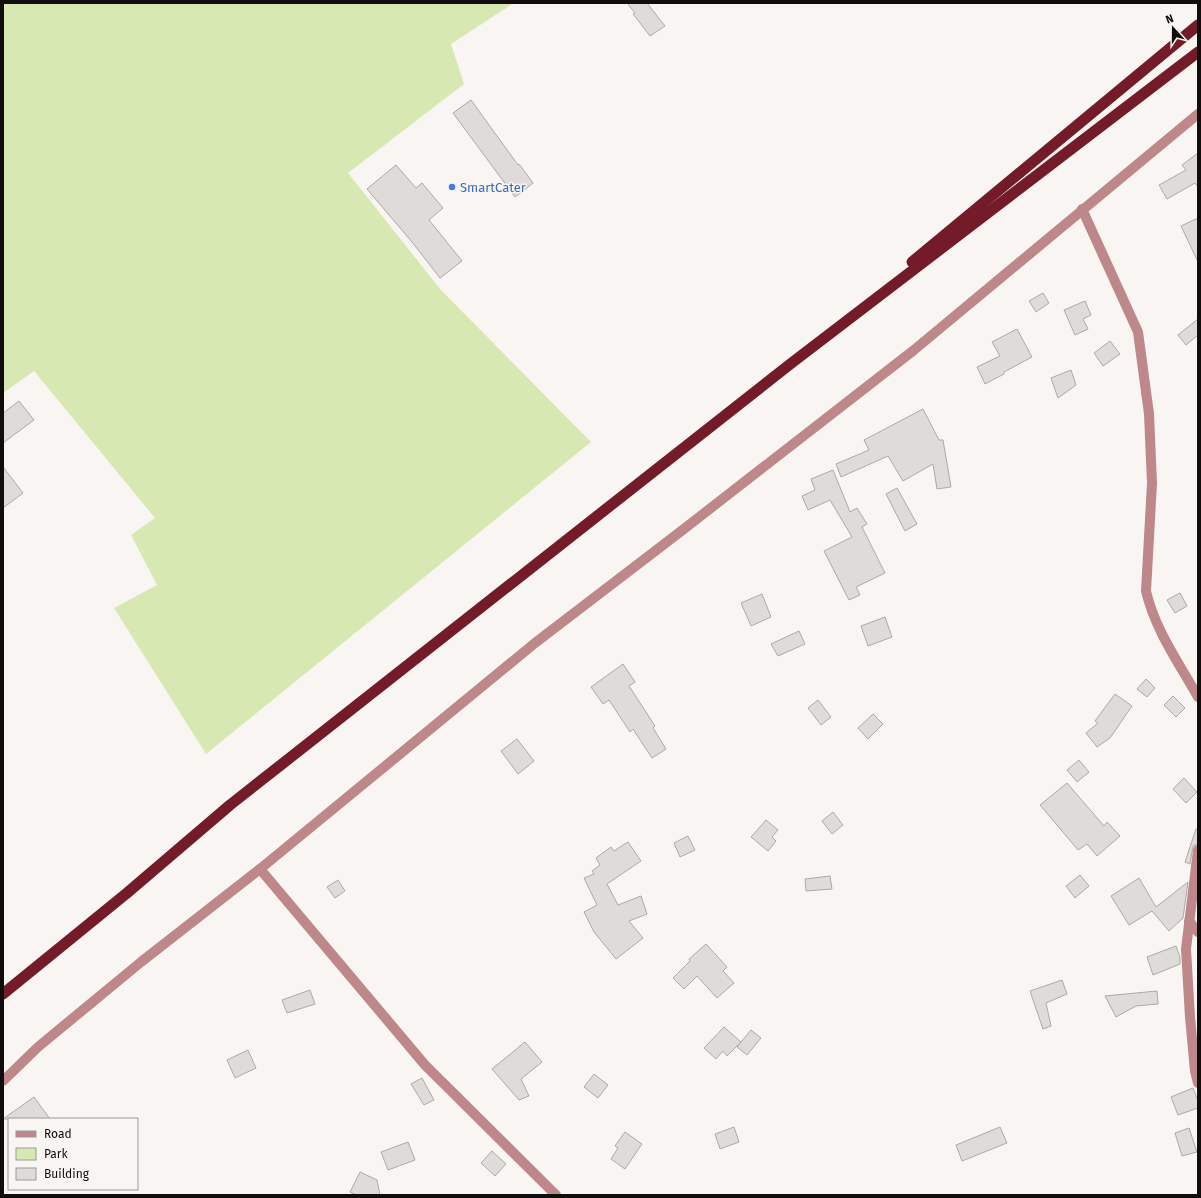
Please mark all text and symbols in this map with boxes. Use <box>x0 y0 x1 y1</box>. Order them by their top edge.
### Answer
north arrow <box>1153 8 1193 48</box>
text: N <box>1164 12 1175 27</box>
place label: SmartCater <box>460 180 526 195</box>
marker: SmartCater <box>447 182 457 192</box>
legend <box>8 1118 138 1190</box>
text: Road <box>44 1127 72 1141</box>
text: Park <box>44 1147 68 1161</box>
text: Building <box>44 1167 90 1181</box>

